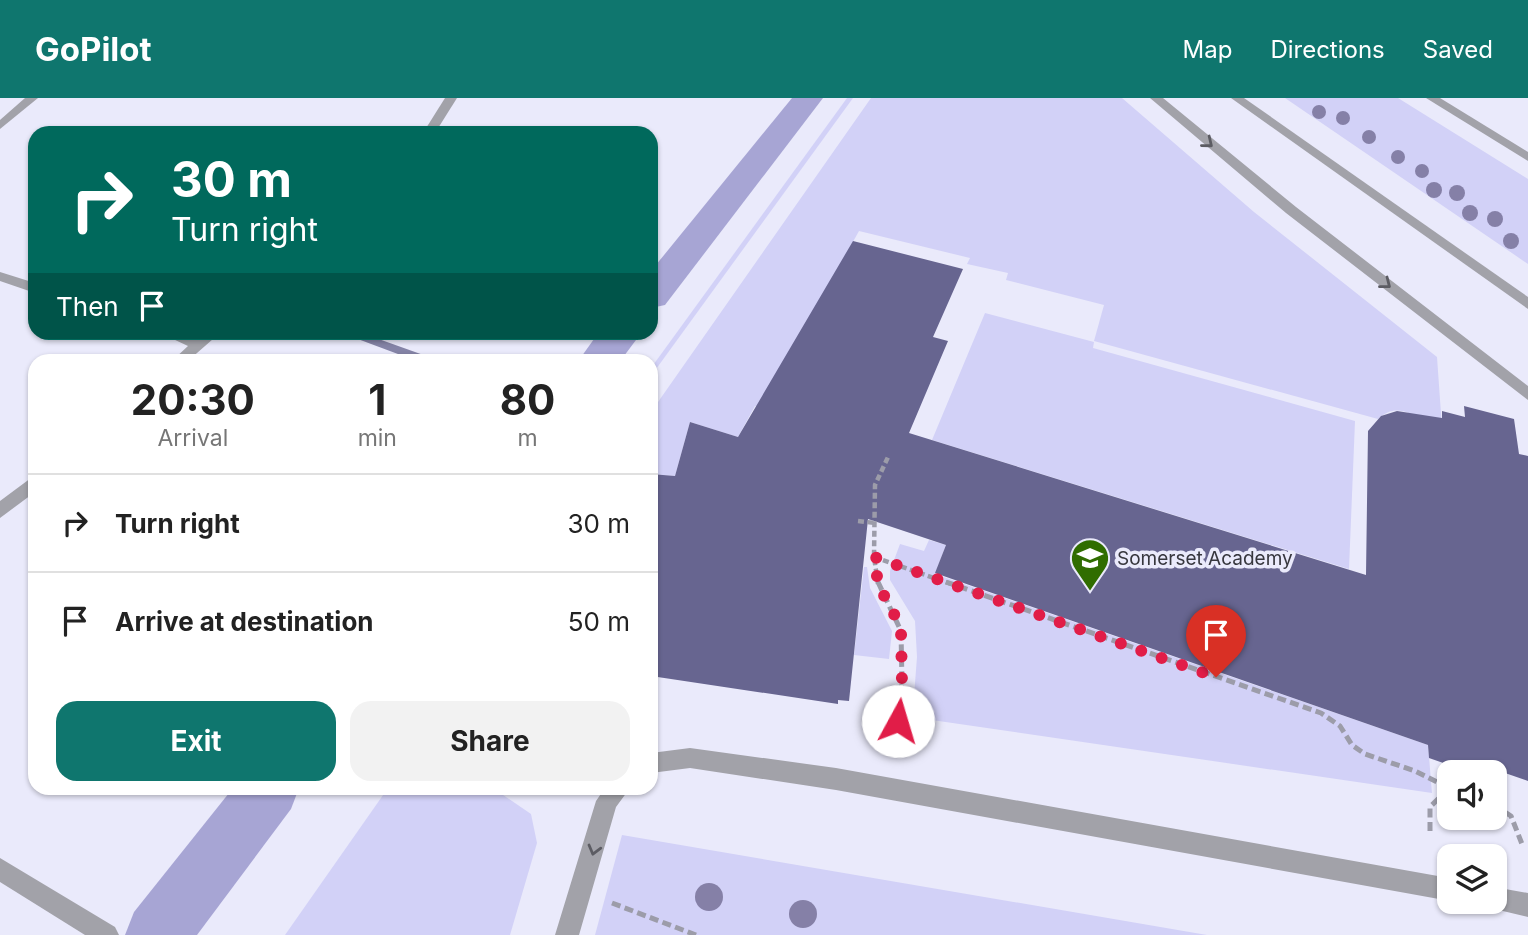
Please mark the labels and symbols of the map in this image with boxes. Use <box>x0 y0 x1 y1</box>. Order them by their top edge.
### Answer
one-way arrow <box>1200 134 1212 147</box>
one-way arrow <box>1378 275 1391 288</box>
school or university icon: Somerset Academy <box>1069 537 1111 592</box>
place label: Somerset Academy <box>1117 547 1293 570</box>
pin <box>1186 605 1246 677</box>
position arrow <box>861 684 935 758</box>
one-way arrow <box>588 844 602 856</box>

